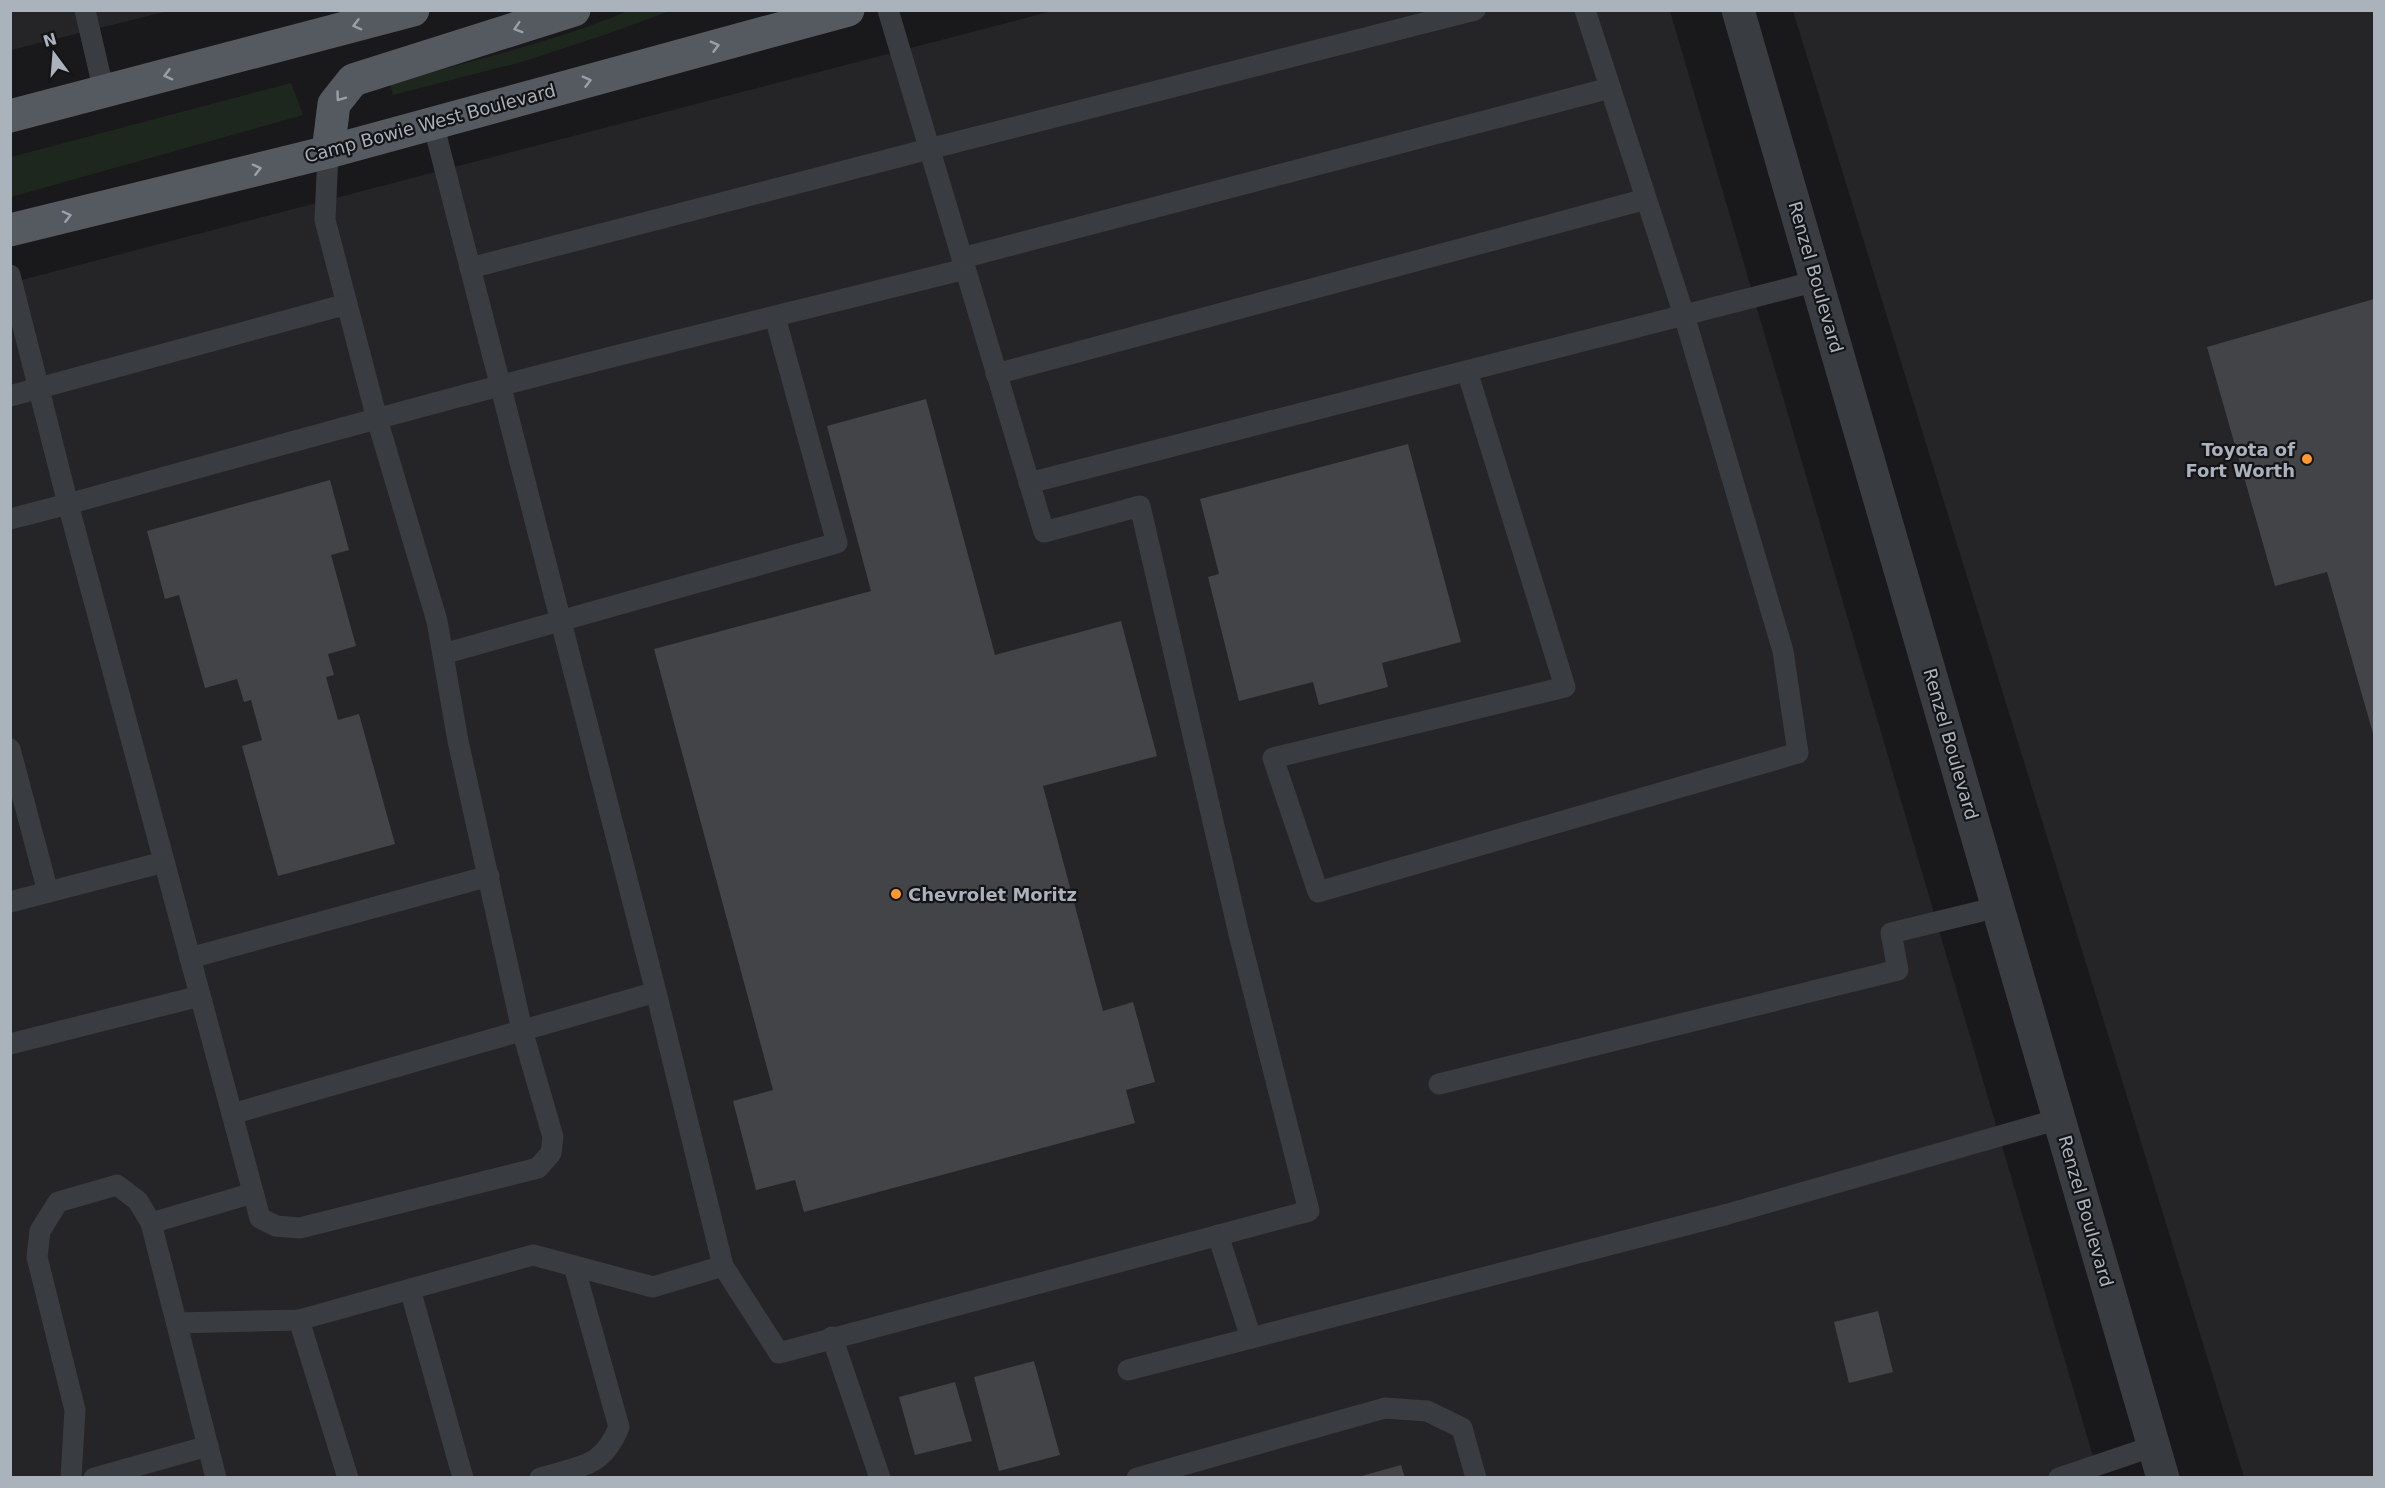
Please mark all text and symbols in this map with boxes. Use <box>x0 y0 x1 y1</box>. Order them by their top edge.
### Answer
one-way arrow <box>352 18 362 31</box>
one-way arrow <box>513 21 524 33</box>
north arrow <box>24 24 84 84</box>
text: N <box>41 29 59 51</box>
one-way arrow <box>710 41 720 54</box>
one-way arrow <box>163 68 174 80</box>
one-way arrow <box>581 76 592 88</box>
street label: Camp Bowie West Boulevard <box>302 79 558 167</box>
one-way arrow <box>336 91 347 102</box>
one-way arrow <box>251 164 261 177</box>
street label: Renzel Boulevard <box>1784 199 1848 355</box>
one-way arrow <box>62 210 72 223</box>
place label: Toyota of Fort Worth <box>2185 439 2295 481</box>
marker: Toyota of Fort Worth <box>2300 452 2314 466</box>
street label: Renzel Boulevard <box>1919 666 1983 822</box>
place label: Chevrolet Moritz <box>908 884 1077 905</box>
marker: Chevrolet Moritz <box>889 887 903 901</box>
street label: Renzel Boulevard <box>2054 1133 2118 1289</box>

